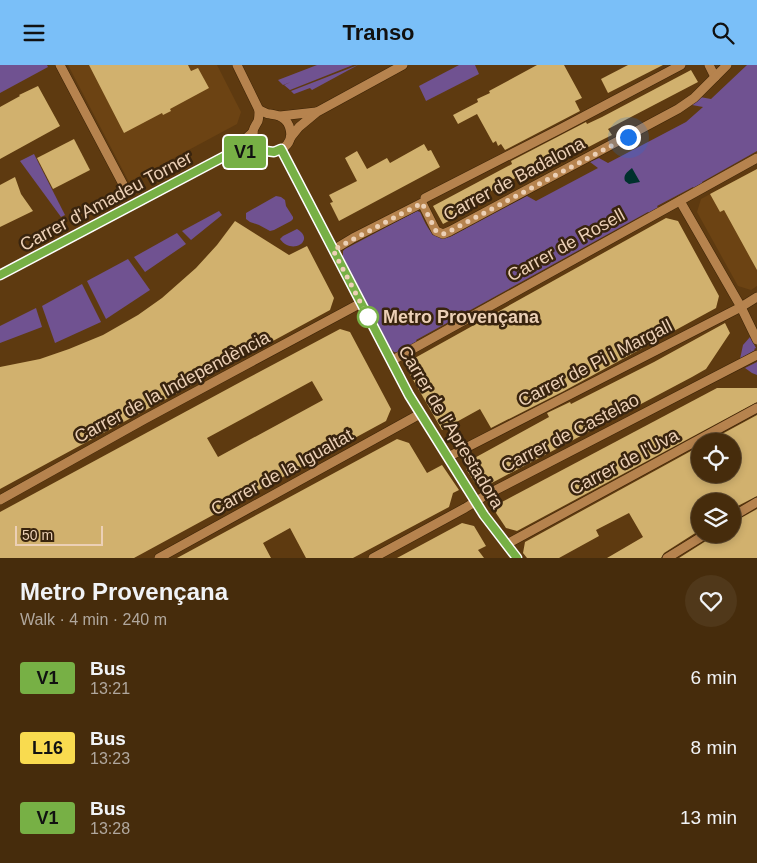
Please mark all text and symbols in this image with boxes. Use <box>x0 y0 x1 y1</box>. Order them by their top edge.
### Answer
icon: menu <box>20 19 48 47</box>
icon: search <box>709 19 737 47</box>
text: Transo <box>342 20 415 45</box>
your location <box>616 125 641 150</box>
street label: Carrer de Badalona <box>440 133 589 225</box>
line badge: V1 <box>222 136 268 168</box>
text: V1 <box>234 142 256 162</box>
street label: Carrer d'Amadeu Torner <box>16 147 196 255</box>
street label: Carrer de Rosell <box>504 204 628 286</box>
marker: Metro Provençana <box>357 306 379 328</box>
place label: Metro Provençana <box>383 307 540 327</box>
street label: Carrer de Pi i Margall <box>515 315 675 411</box>
street label: Carrer de la Independència <box>71 327 274 447</box>
street label: Carrer de l'Aprestadora <box>394 342 508 513</box>
street label: Carrer de Castelao <box>498 390 642 476</box>
street label: Carrer de l'Uva <box>566 424 683 499</box>
street label: Carrer de la Igualtat <box>208 425 356 519</box>
map controls <box>691 433 741 543</box>
button: locate <box>691 433 741 483</box>
button: layers <box>691 493 741 543</box>
scale bar <box>15 523 102 546</box>
text: 50 m <box>22 527 53 543</box>
button: heart <box>685 575 737 627</box>
text: Metro Provençana <box>20 578 228 605</box>
text: Walk · 4 min · 240 m <box>20 611 167 628</box>
text: Bus <box>90 658 126 679</box>
text: 6 min <box>691 667 737 688</box>
text: V1 <box>36 668 59 688</box>
text: 13:21 <box>90 680 130 697</box>
text: Bus <box>90 728 126 749</box>
text: 8 min <box>691 737 737 758</box>
text: L16 <box>32 738 63 758</box>
text: 13:23 <box>90 750 130 767</box>
text: Bus <box>90 798 126 819</box>
text: 13 min <box>680 807 737 828</box>
text: V1 <box>36 808 59 828</box>
text: 13:28 <box>90 820 130 837</box>

